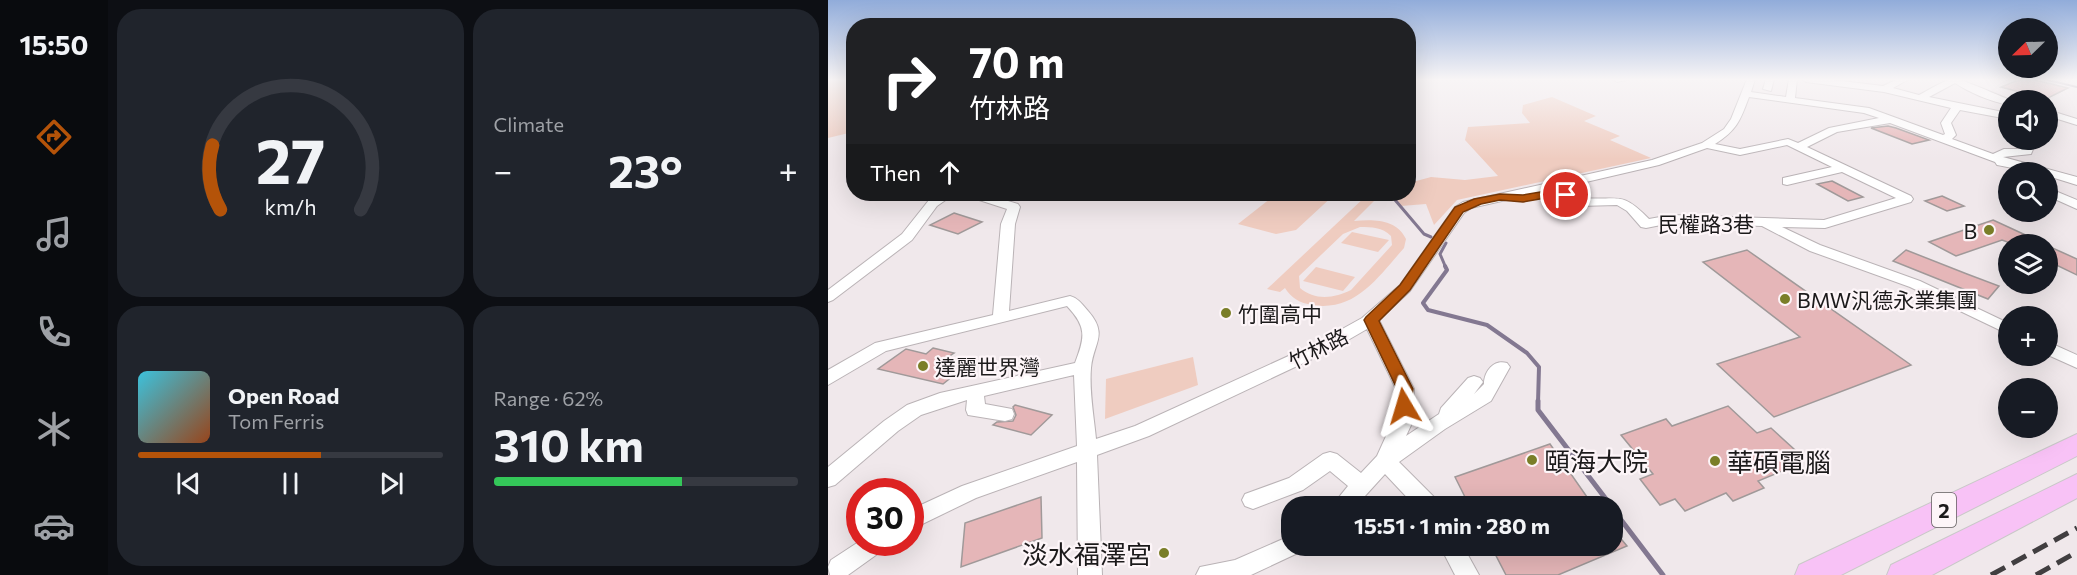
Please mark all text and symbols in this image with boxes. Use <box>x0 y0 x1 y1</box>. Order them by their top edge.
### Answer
north arrow <box>1998 18 2058 78</box>
map controls <box>1998 18 2058 438</box>
text: 15:50 <box>20 28 88 61</box>
text: 70 m <box>969 35 1064 87</box>
icon: right <box>870 42 948 120</box>
button: sound <box>1998 90 2058 150</box>
text: 竹林路 <box>969 91 1050 124</box>
text: Climate <box>494 112 564 136</box>
icon: directions <box>33 116 75 158</box>
text: 27 <box>256 121 325 197</box>
text: 23° <box>608 142 683 197</box>
text: − <box>494 149 512 190</box>
text: + <box>779 149 798 190</box>
icon: ahead <box>933 156 966 189</box>
text: Then <box>870 159 921 186</box>
button: search <box>1998 162 2058 222</box>
pin <box>1540 169 1591 220</box>
icon: arrive <box>1549 178 1582 211</box>
text: km/h <box>264 193 316 219</box>
street label: 民權路3巷 <box>1658 211 1754 236</box>
icon: music <box>33 213 75 255</box>
place label: B <box>1963 218 1977 243</box>
marker: B <box>1982 223 1996 237</box>
button: layers <box>1998 234 2058 294</box>
place label: BMW汎德永業集團 <box>1797 287 1977 312</box>
marker: BMW汎德永業集團 <box>1778 292 1792 306</box>
place label: 竹圍高中 <box>1238 301 1322 326</box>
marker: 竹圍高中 <box>1219 306 1233 320</box>
button: + <box>1998 306 2058 366</box>
icon: phone <box>33 311 75 353</box>
street label: 竹林路 <box>1284 323 1352 373</box>
place label: 達麗世界灣 <box>935 354 1040 379</box>
marker: 達麗世界灣 <box>916 359 930 373</box>
position arrow <box>1372 374 1436 438</box>
button: − <box>1998 378 2058 438</box>
text: Open Road <box>228 382 339 409</box>
text: Range · 62% <box>494 386 603 410</box>
icon: climate <box>33 408 75 450</box>
text: Tom Ferris <box>228 409 324 433</box>
text: 310 km <box>494 416 644 471</box>
place label: 頤海大院 <box>1544 445 1648 476</box>
place label: 華碩電腦 <box>1727 446 1831 477</box>
marker: 頤海大院 <box>1525 453 1539 467</box>
marker: 華碩電腦 <box>1708 454 1722 468</box>
icon: previous <box>172 467 205 500</box>
icon: pause <box>274 467 307 500</box>
icon: next <box>375 467 408 500</box>
speed limit sign: 30 <box>846 478 924 556</box>
road number: 2 <box>1932 493 1956 527</box>
icon: car <box>33 505 75 547</box>
text: 15:51 · 1 min · 280 m <box>1354 512 1550 539</box>
place label: 淡水福澤宮 <box>1022 538 1152 569</box>
marker: 淡水福澤宮 <box>1157 546 1171 560</box>

